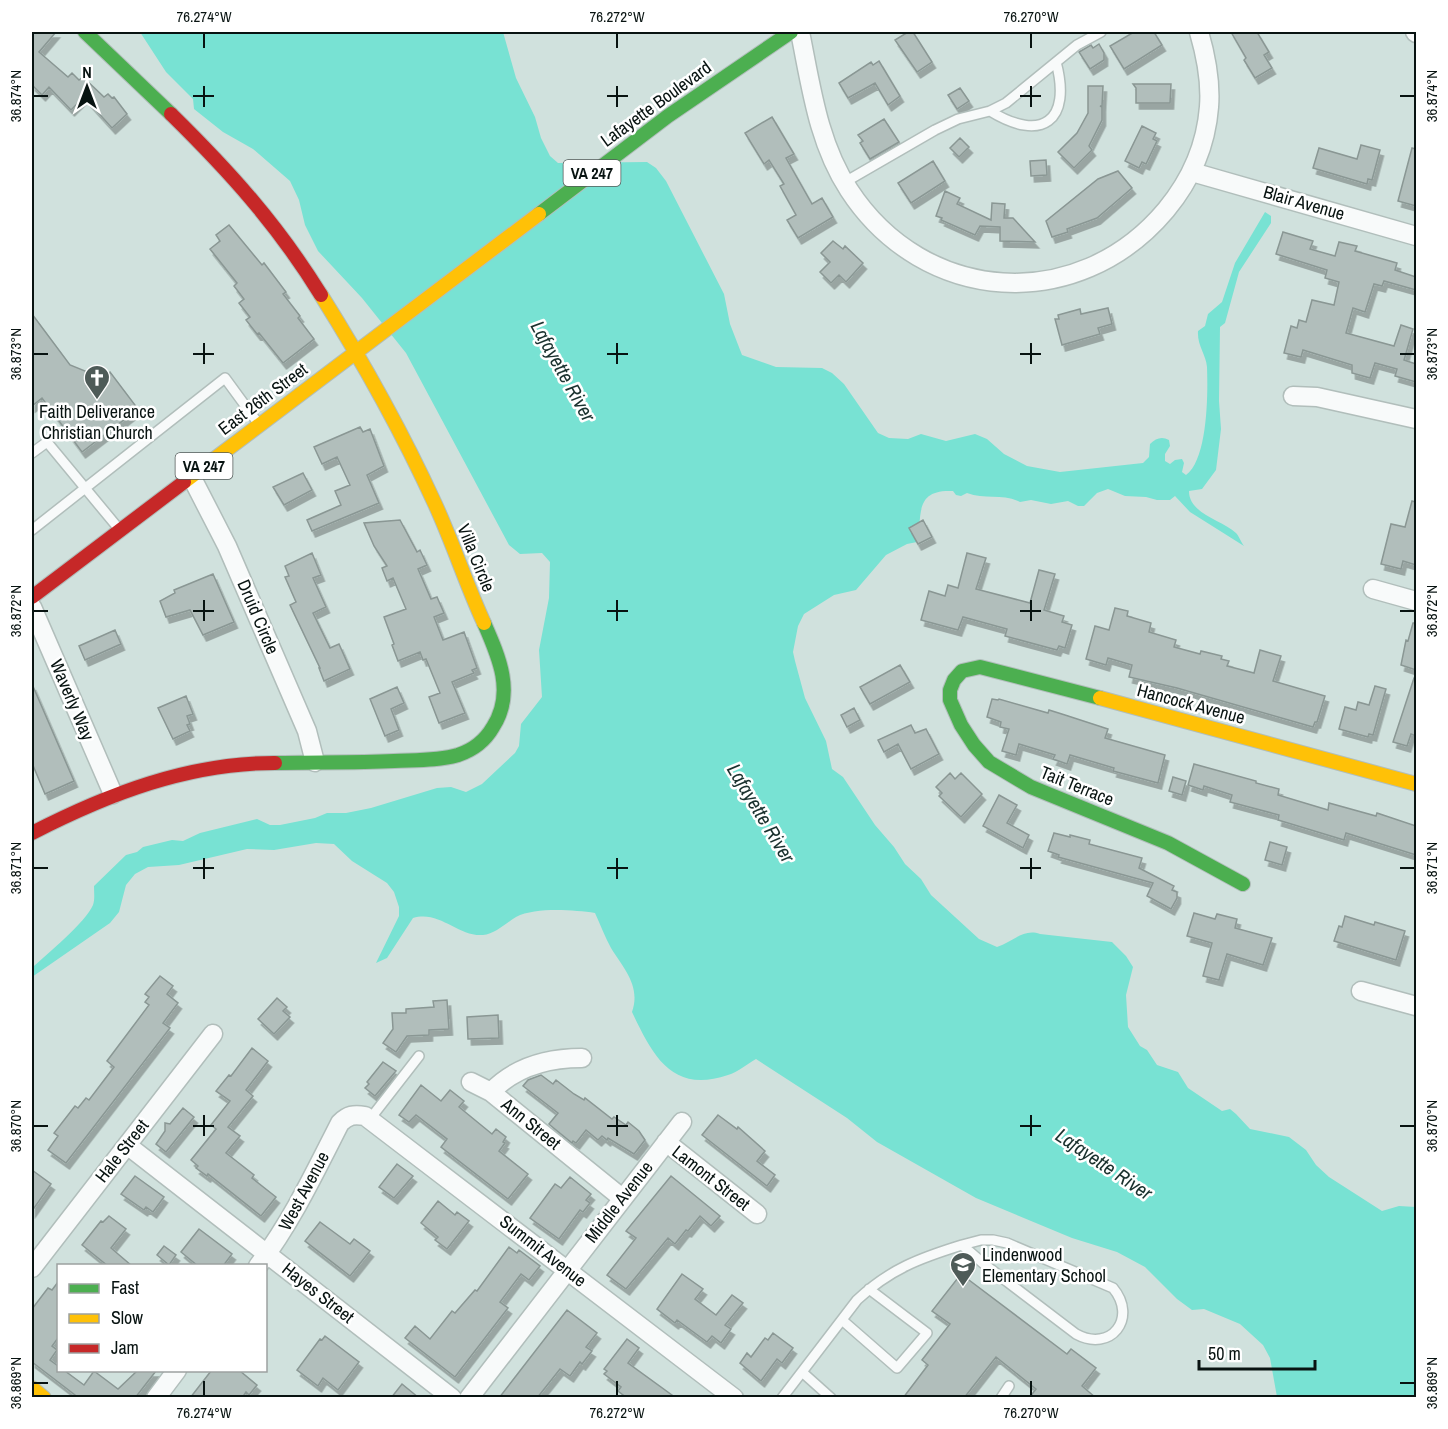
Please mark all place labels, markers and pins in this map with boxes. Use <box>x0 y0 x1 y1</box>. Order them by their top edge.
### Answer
church icon: Faith Deliverance Christian Church <box>82 363 112 401</box>
place label: Faith Deliverance Christian Church <box>39 399 155 445</box>
place label: Lindenwood Elementary School <box>982 1242 1106 1288</box>
school or university icon: Lindenwood Elementary School <box>948 1250 978 1288</box>

